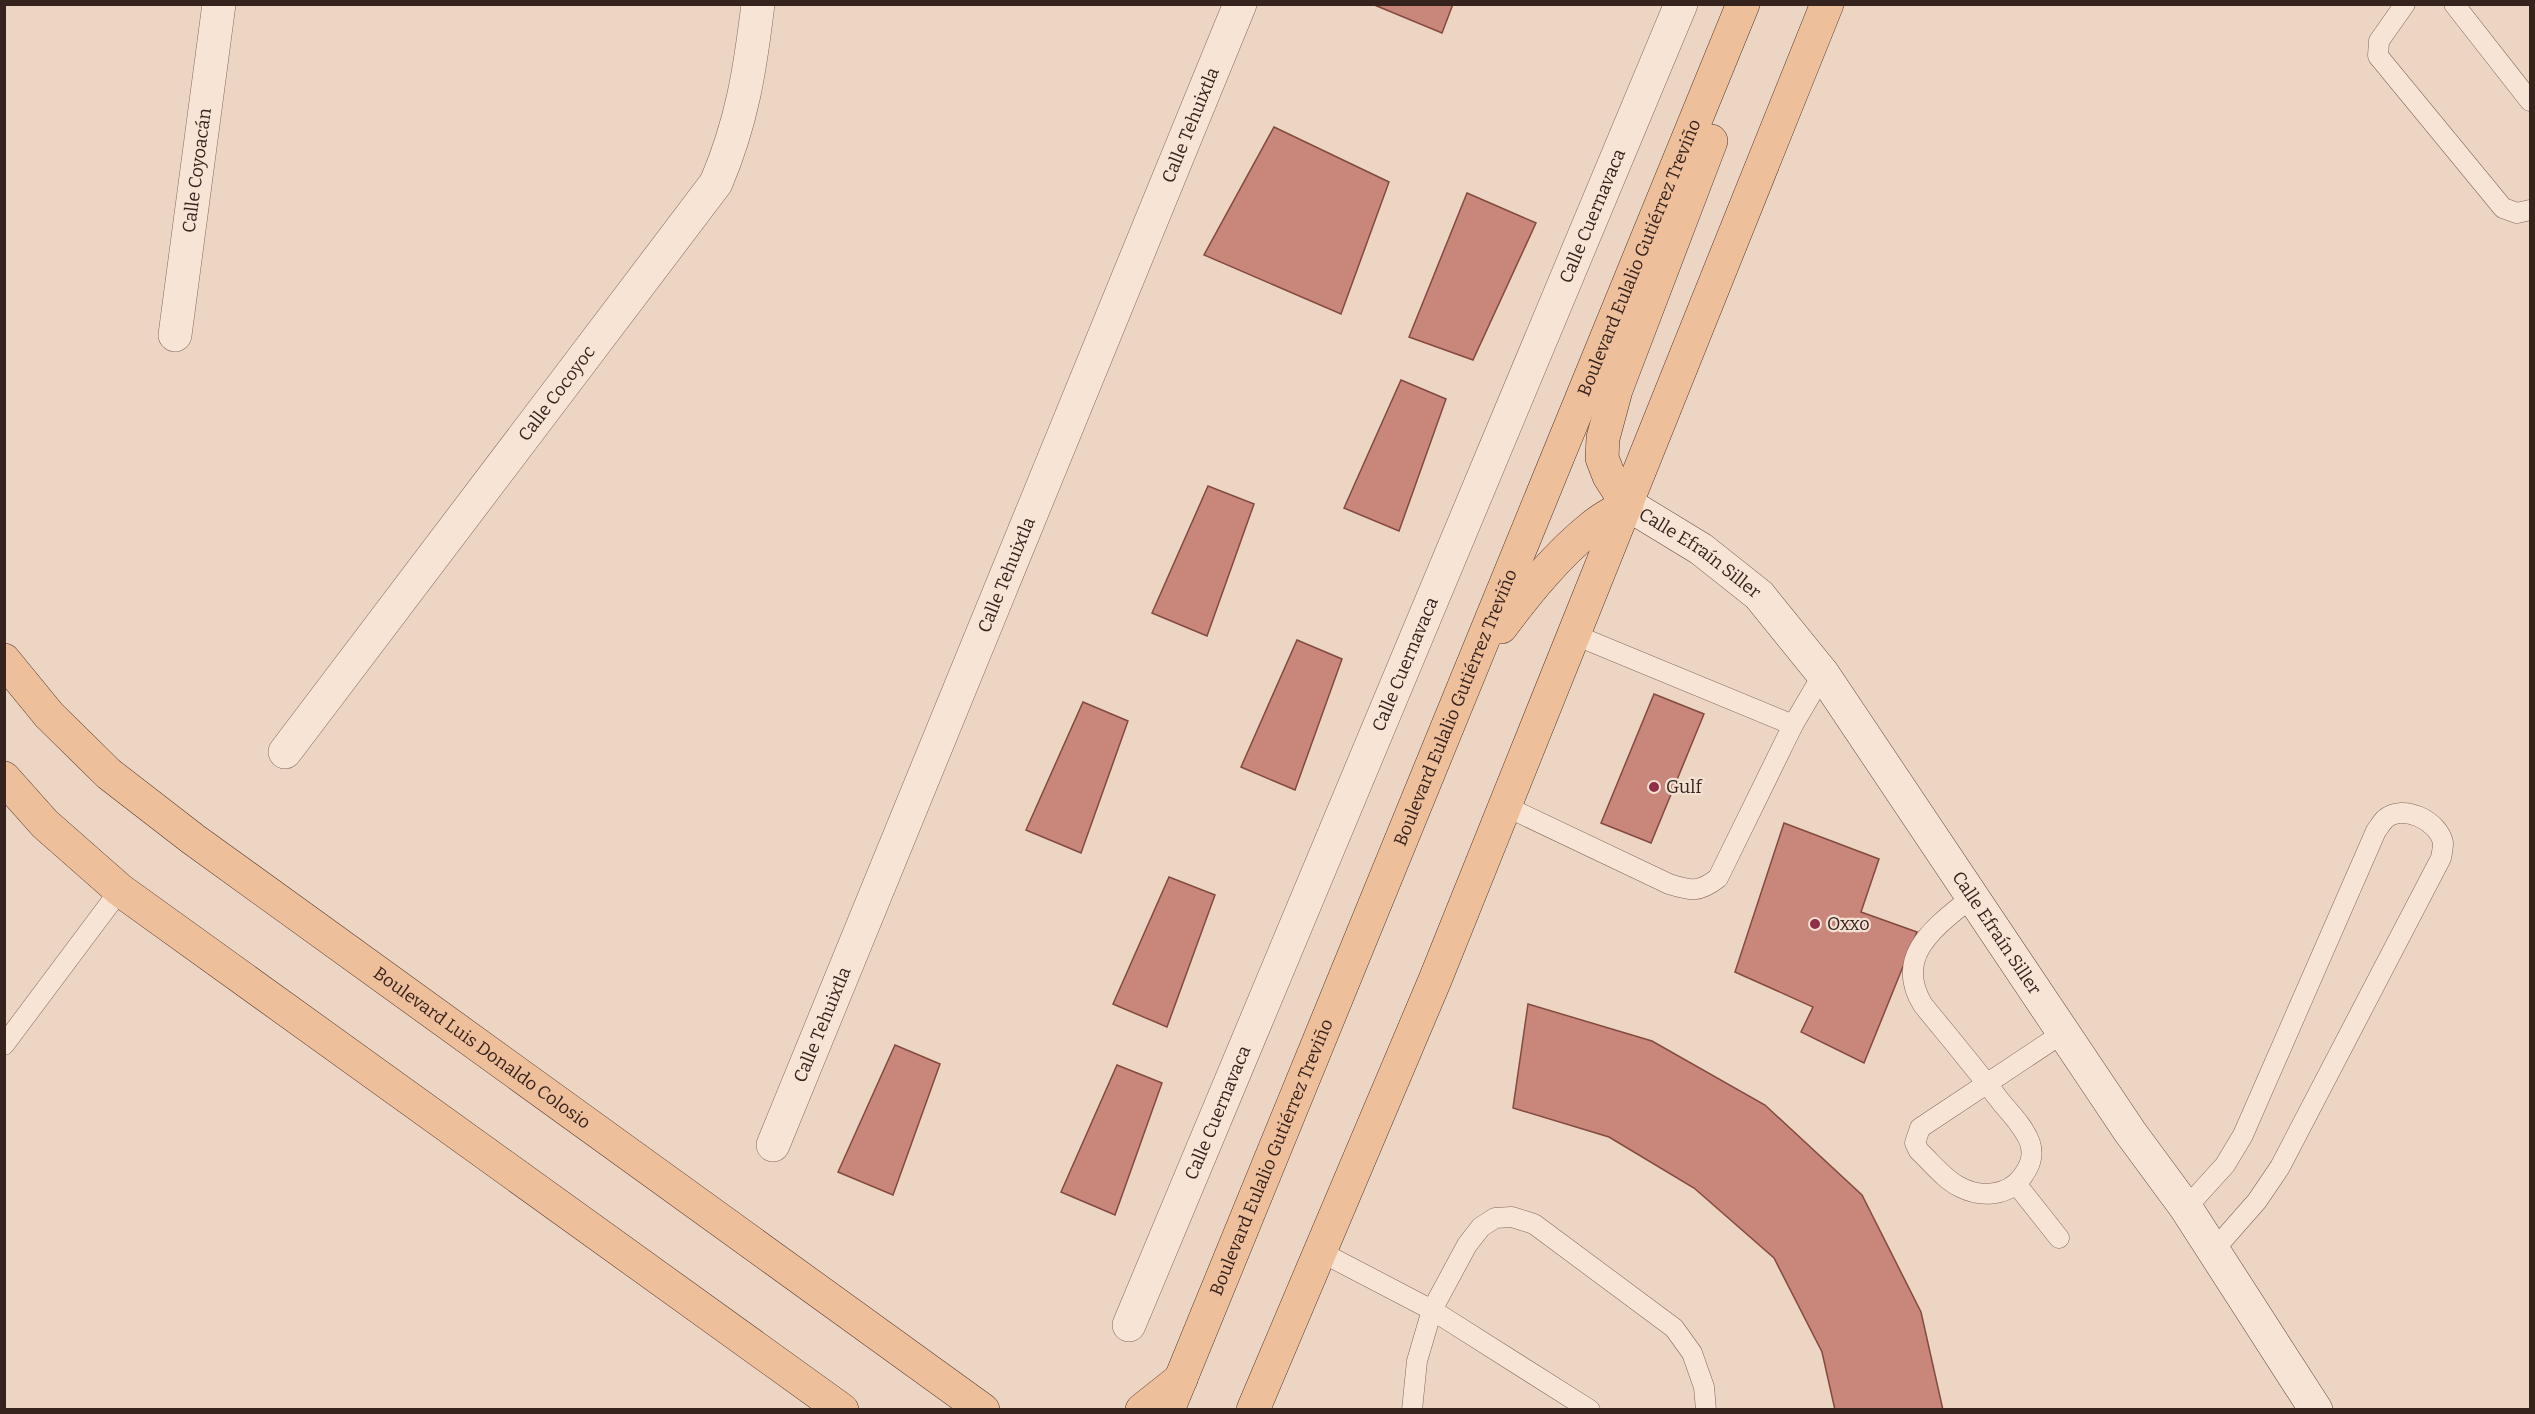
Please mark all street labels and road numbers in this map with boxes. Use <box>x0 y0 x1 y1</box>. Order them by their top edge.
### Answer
street label: Calle Tehuixtla <box>1157 64 1224 186</box>
street label: Calle Coyoacán <box>178 106 216 234</box>
street label: Boulevard Eulalio Gutiérrez Treviño <box>1573 116 1706 399</box>
street label: Calle Cuernavaca <box>1555 145 1630 286</box>
street label: Calle Cocoyoc <box>514 341 600 445</box>
street label: Calle Efraín Siller <box>1635 503 1765 603</box>
street label: Calle Tehuixtla <box>973 514 1040 636</box>
street label: Boulevard Eulalio Gutiérrez Treviño <box>1389 566 1522 849</box>
street label: Calle Cuernavaca <box>1367 594 1443 735</box>
street label: Calle Efraín Siller <box>1947 867 2046 999</box>
street label: Boulevard Luis Donaldo Colosio <box>369 962 595 1134</box>
street label: Calle Tehuixtla <box>789 964 856 1086</box>
street label: Boulevard Eulalio Gutiérrez Treviño <box>1205 1016 1338 1299</box>
street label: Calle Cuernavaca <box>1180 1042 1256 1183</box>

